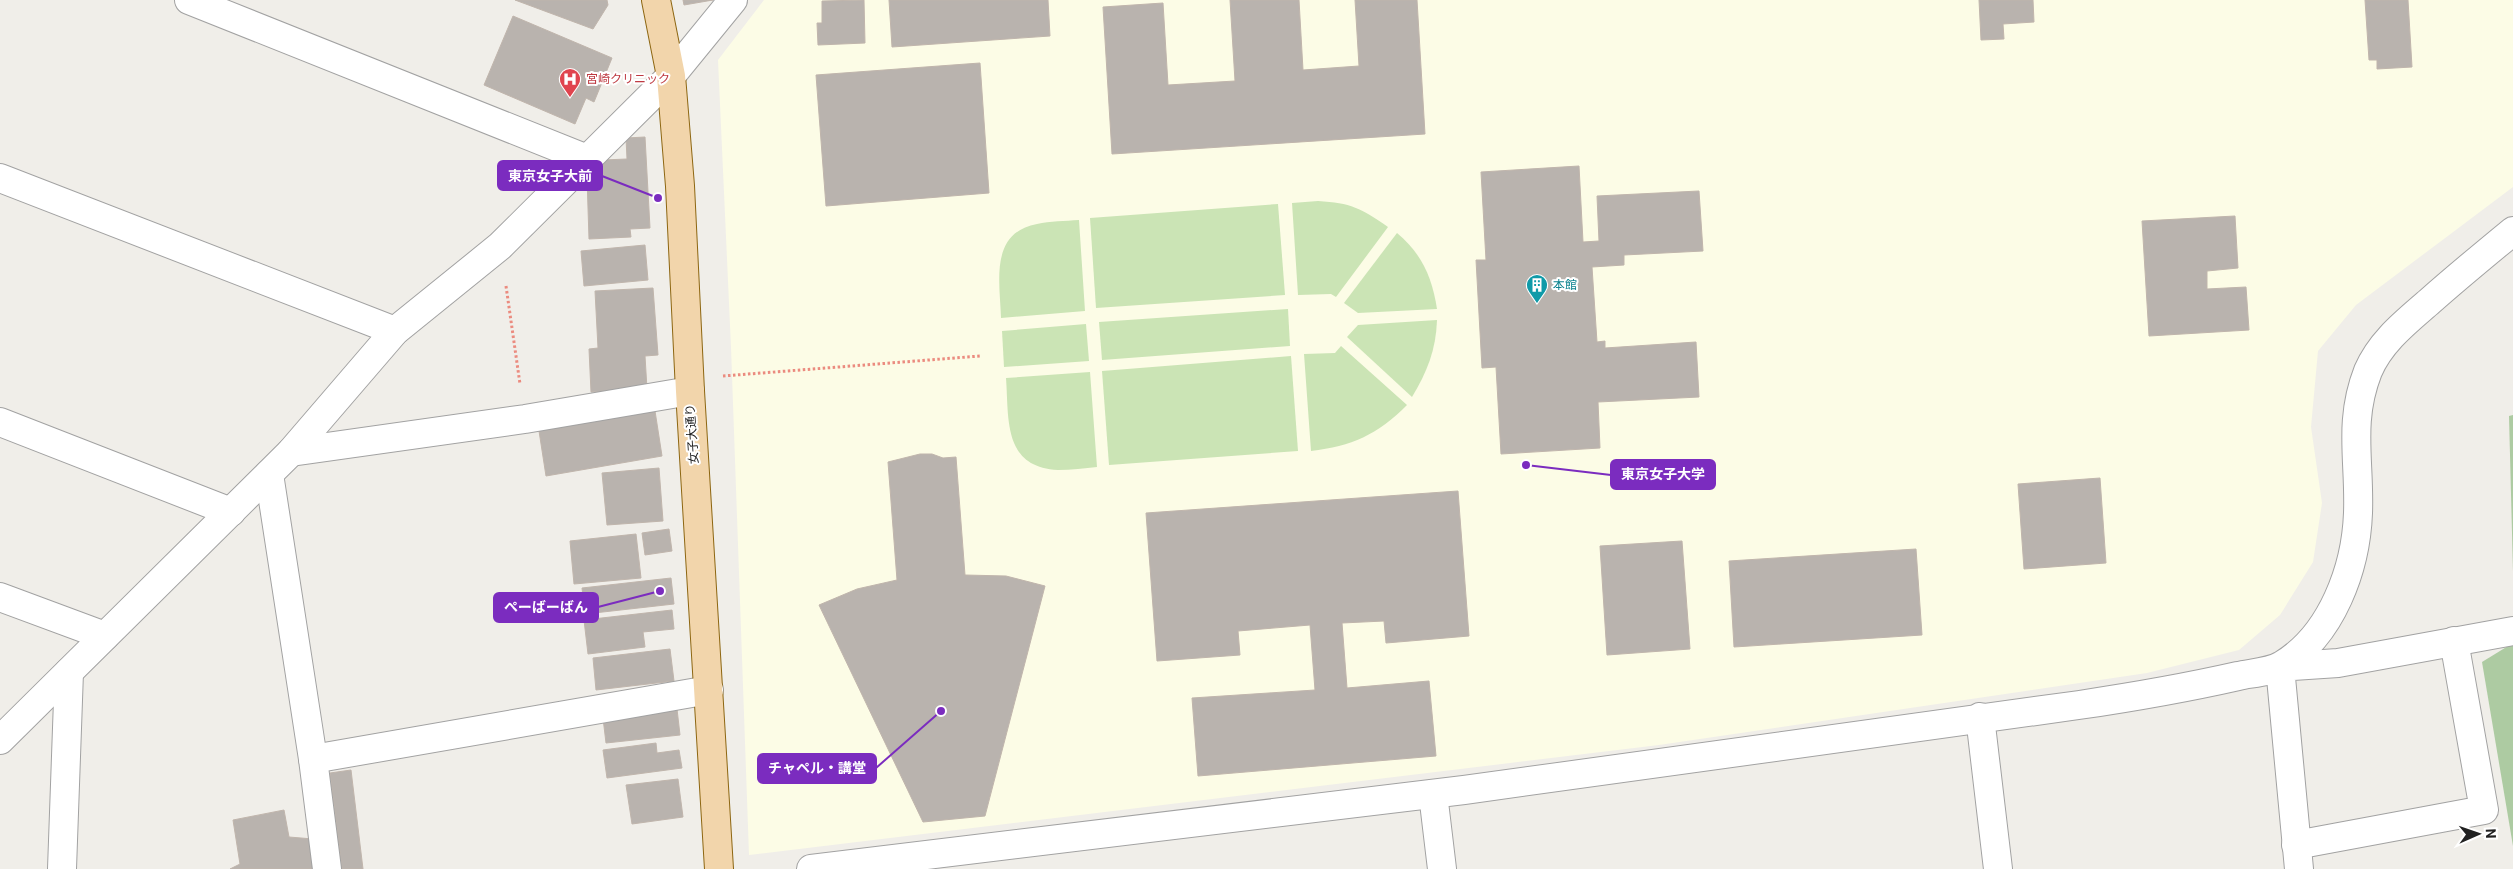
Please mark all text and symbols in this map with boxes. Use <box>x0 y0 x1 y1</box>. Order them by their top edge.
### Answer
hospital icon: 宮崎クリニック <box>558 67 582 98</box>
place label: 宮崎クリニック <box>586 72 670 86</box>
callout: 東京女子大前 <box>498 161 602 190</box>
text: 東京女子大前 <box>508 168 592 184</box>
building icon: 本館 <box>1525 273 1549 304</box>
place label: 本館 <box>1553 278 1577 292</box>
street label: 女子大通り <box>683 404 701 464</box>
callout: 東京女子大学 <box>1611 460 1715 489</box>
text: 東京女子大学 <box>1621 466 1705 482</box>
callout: ぺーばーばん <box>494 593 598 622</box>
text: ぺーばーばん <box>504 599 588 615</box>
callout: チャペル・講堂 <box>758 754 876 783</box>
text: チャペル・講堂 <box>768 760 866 776</box>
north arrow <box>2453 809 2503 859</box>
text: N <box>2483 828 2499 839</box>

